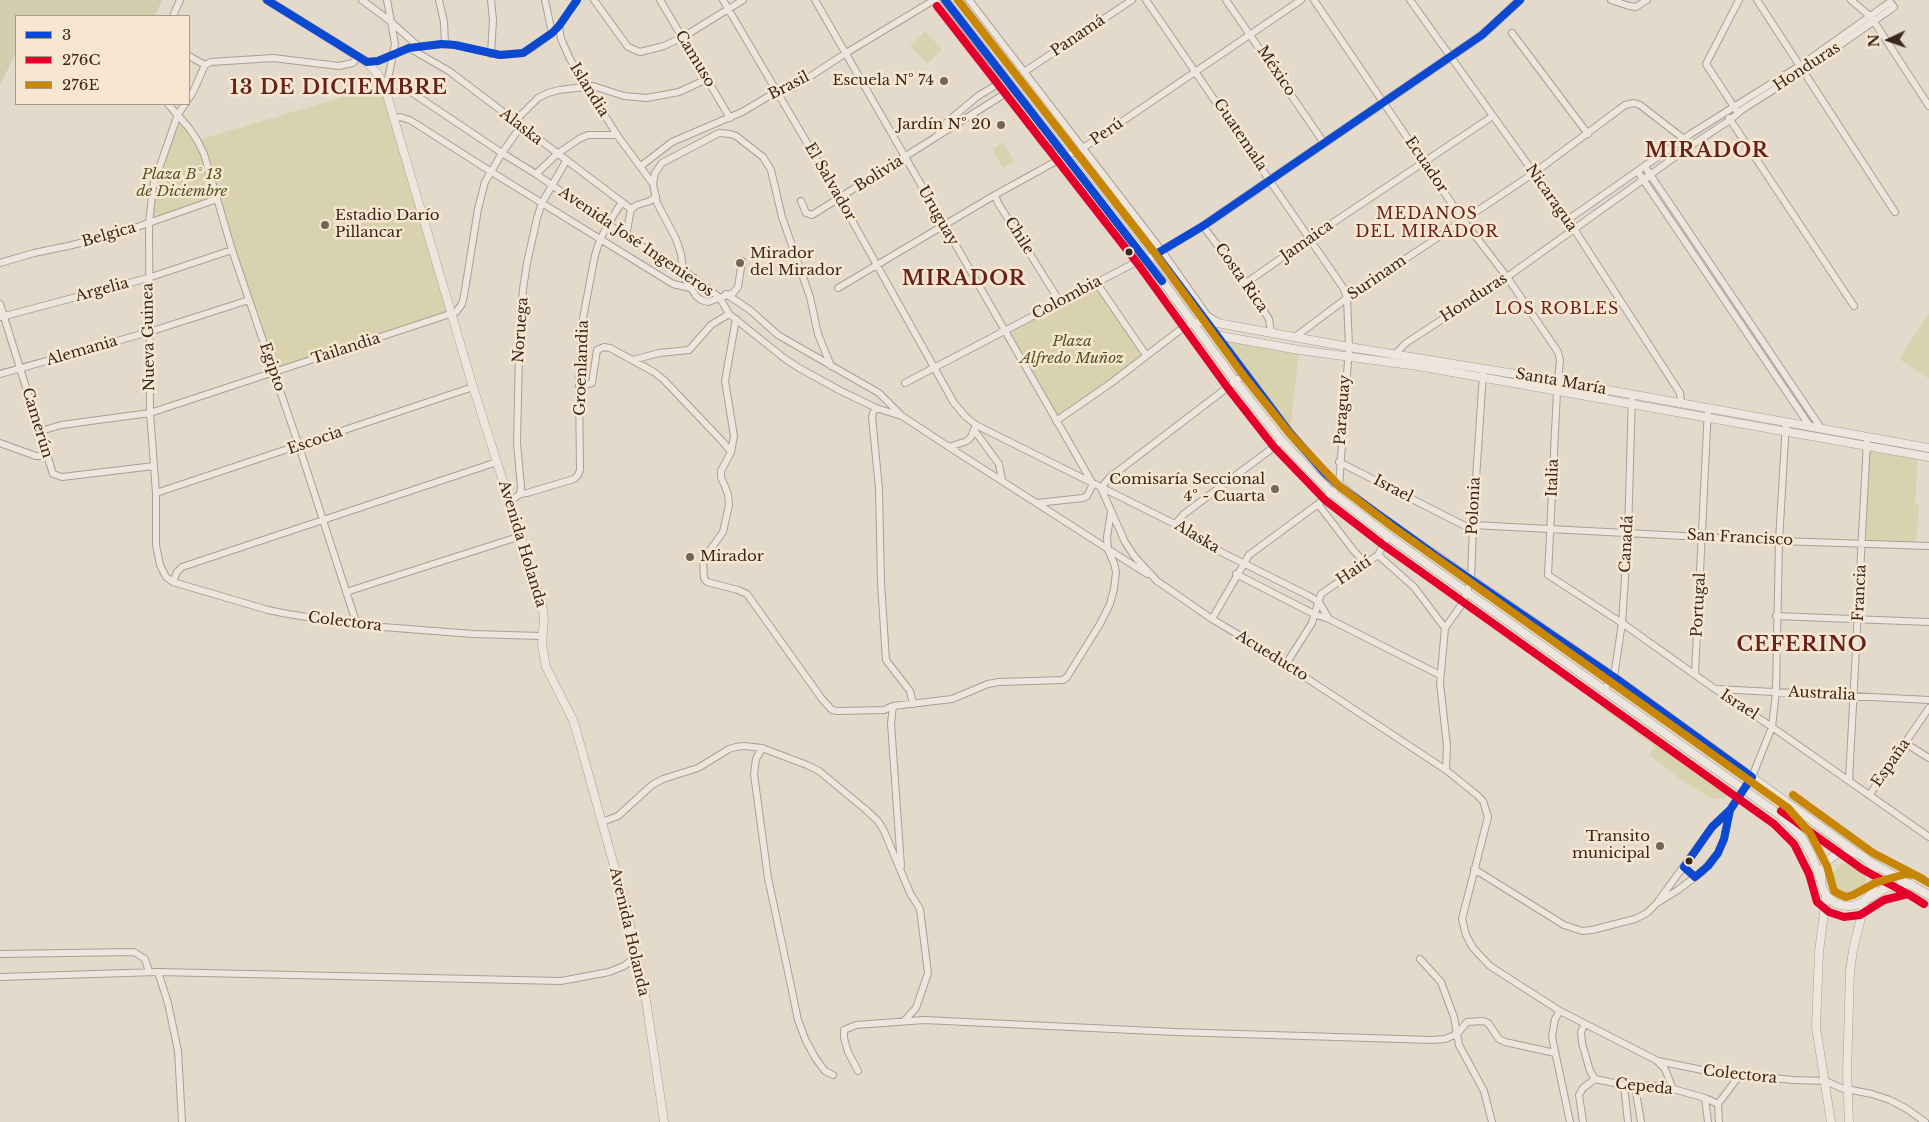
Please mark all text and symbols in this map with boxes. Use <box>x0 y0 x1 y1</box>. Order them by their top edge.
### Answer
street label: Panamá <box>1047 11 1109 61</box>
legend <box>15 15 190 105</box>
north arrow <box>1864 15 1914 65</box>
text: 3 <box>62 25 71 44</box>
street label: Camuso <box>671 27 719 91</box>
text: N <box>1865 34 1883 48</box>
street label: Honduras <box>1770 39 1844 95</box>
street label: México <box>1253 43 1299 99</box>
text: 276C <box>62 50 100 69</box>
street label: Islandia <box>565 60 613 120</box>
street label: Brasil <box>765 68 813 104</box>
place label: Escuela Nº 74 <box>833 72 934 90</box>
text: 276E <box>62 75 99 94</box>
marker: Escuela Nº 74 <box>938 75 950 87</box>
district label: 13 DE DICIEMBRE <box>228 76 450 100</box>
street label: Guatemala <box>1209 95 1271 175</box>
street label: Alaska <box>496 105 546 149</box>
street label: Perú <box>1087 115 1127 149</box>
place label: Jardín Nº 20 <box>897 116 991 134</box>
marker: Jardín Nº 20 <box>995 119 1007 131</box>
street label: Ecuador <box>1401 133 1451 197</box>
district label: MIRADOR <box>1644 139 1770 163</box>
street label: El Salvador <box>800 140 860 224</box>
street label: Bolivia <box>851 152 907 196</box>
street label: Nicaragua <box>1521 161 1581 235</box>
park label: Plaza B° 13 de Diciembre <box>137 166 227 201</box>
street label: Avenida José Ingenieros <box>555 183 717 301</box>
street label: Uruguay <box>914 183 962 249</box>
district label: MEDANOS DEL MIRADOR <box>1354 204 1500 242</box>
place label: Estadio Darío Pillancar <box>335 207 440 242</box>
street label: Chile <box>1001 214 1037 258</box>
street label: Jamaica <box>1277 217 1337 265</box>
street label: Belgica <box>80 219 138 251</box>
marker: Estadio Darío Pillancar <box>319 219 331 231</box>
street label: Costa Rica <box>1211 240 1271 316</box>
place label: Mirador del Mirador <box>750 245 842 280</box>
unlabelled marker <box>1124 247 1134 257</box>
street label: Surinam <box>1344 252 1410 304</box>
marker: Mirador del Mirador <box>734 257 746 269</box>
district label: MIRADOR <box>901 267 1027 291</box>
street label: Honduras <box>1437 270 1511 326</box>
street label: Colombia <box>1029 272 1105 324</box>
street label: Argelia <box>73 274 131 306</box>
street label: Nueva Guinea <box>139 283 159 391</box>
street label: Noruega <box>510 296 532 364</box>
district label: LOS ROBLES <box>1493 299 1621 319</box>
street label: Groenlandia <box>571 320 593 416</box>
street label: Tailandia <box>309 329 383 369</box>
street label: Alemania <box>44 332 120 370</box>
park label: Plaza Alfredo Muñoz <box>1020 333 1124 368</box>
street label: Egipto <box>255 340 289 394</box>
street label: Santa María <box>1514 365 1608 399</box>
street label: Paraguay <box>1332 374 1354 446</box>
street label: Camerún <box>18 386 56 460</box>
street label: Escocia <box>285 423 345 459</box>
street label: Italia <box>1543 459 1563 497</box>
place label: Comisaría Seccional 4º - Cuarta <box>1109 471 1265 506</box>
street label: Israel <box>1370 471 1416 507</box>
street label: Polonia <box>1463 477 1485 535</box>
street label: Avenida Holanda <box>494 478 550 610</box>
marker: Comisaría Seccional 4º - Cuarta <box>1269 483 1281 495</box>
street label: Canadá <box>1617 515 1637 573</box>
street label: Alaska <box>1171 517 1223 557</box>
street label: San Francisco <box>1687 526 1793 550</box>
place label: Mirador <box>700 548 764 566</box>
marker: Mirador <box>684 551 696 563</box>
street label: Haití <box>1333 553 1375 589</box>
street label: Francia <box>1850 564 1870 622</box>
street label: Portugal <box>1688 572 1710 638</box>
street label: Colectora <box>307 609 383 635</box>
street label: Acueducto <box>1233 627 1311 685</box>
district label: CEFERINO <box>1735 633 1869 657</box>
street label: Australia <box>1788 683 1856 705</box>
street label: Israel <box>1717 686 1761 724</box>
street label: España <box>1868 735 1914 791</box>
place label: Transito municipal <box>1572 828 1650 863</box>
marker: Transito municipal <box>1654 840 1666 852</box>
unlabelled marker <box>1684 856 1694 866</box>
street label: Avenida Holanda <box>605 866 653 998</box>
street label: Colectora <box>1702 1062 1778 1088</box>
street label: Cepeda <box>1614 1075 1674 1099</box>

